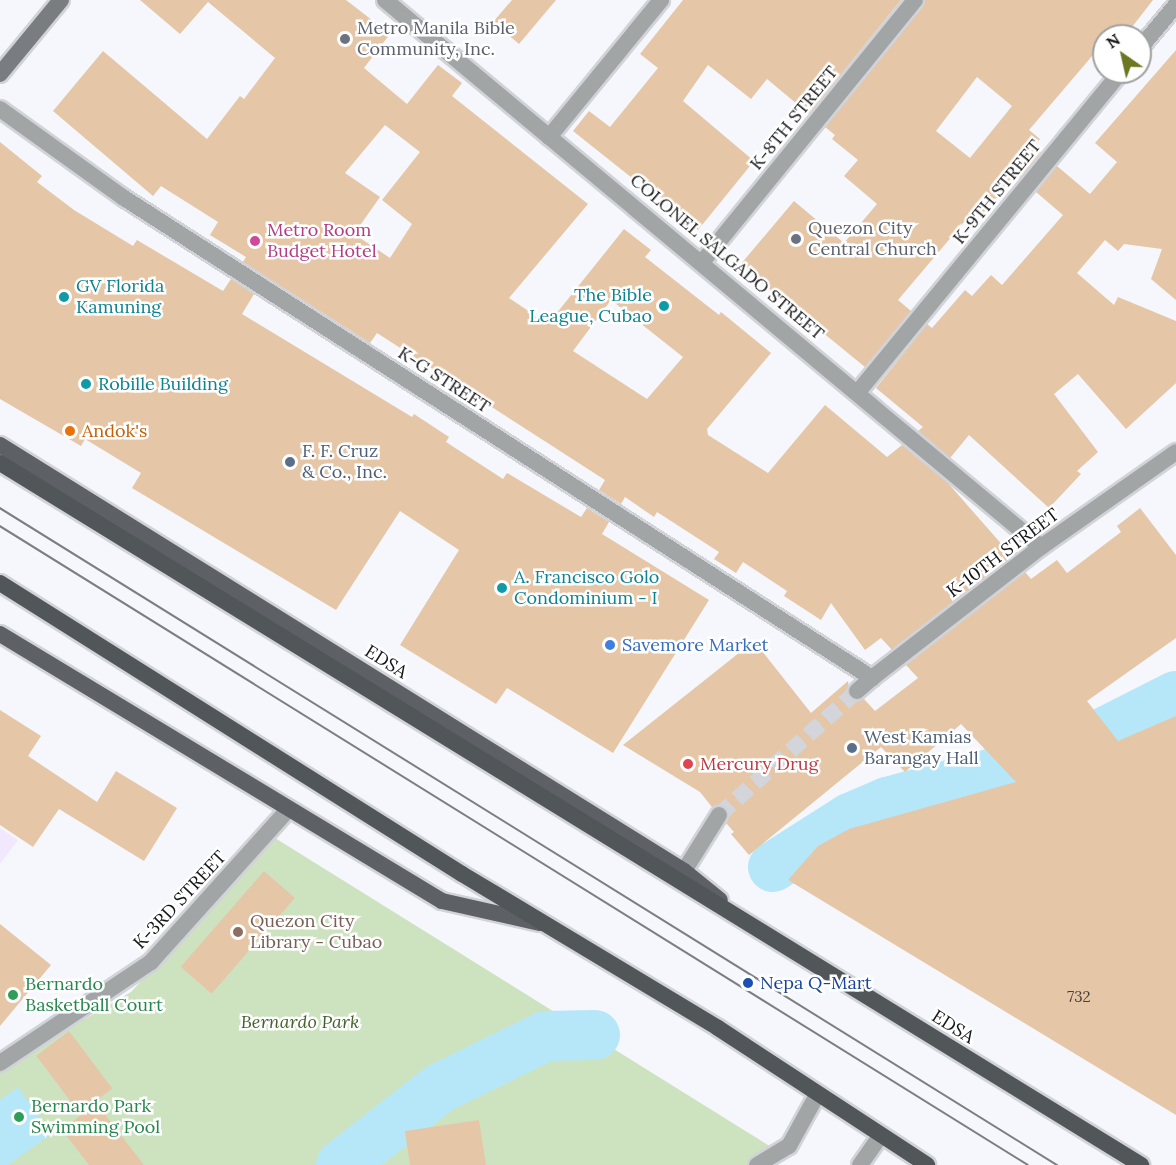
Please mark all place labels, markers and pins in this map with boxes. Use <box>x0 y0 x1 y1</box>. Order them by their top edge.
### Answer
place label: Metro Manila Bible Community, Inc. <box>357 18 515 60</box>
marker: Metro Manila Bible Community, Inc. <box>338 32 352 46</box>
place label: Quezon City Central Church <box>808 218 937 260</box>
place label: Metro Room Budget Hotel <box>267 220 377 262</box>
marker: Quezon City Central Church <box>789 232 803 246</box>
marker: Metro Room Budget Hotel <box>248 234 262 248</box>
place label: GV Florida Kamuning <box>76 276 164 318</box>
place label: The Bible League, Cubao <box>529 285 652 328</box>
marker: GV Florida Kamuning <box>57 290 71 304</box>
marker: The Bible League, Cubao <box>657 299 671 313</box>
place label: Robille Building <box>98 373 228 395</box>
marker: Robille Building <box>79 377 93 391</box>
place label: Andok's <box>82 420 147 442</box>
marker: Andok's <box>63 424 77 438</box>
place label: F. F. Cruz & Co., Inc. <box>302 441 387 484</box>
marker: F. F. Cruz & Co., Inc. <box>283 455 297 469</box>
place label: A. Francisco Golo Condominium - I <box>514 567 659 610</box>
marker: A. Francisco Golo Condominium - I <box>495 581 509 595</box>
place label: Savemore Market <box>622 634 768 656</box>
marker: Savemore Market <box>603 638 617 652</box>
place label: West Kamias Barangay Hall <box>864 727 979 770</box>
marker: West Kamias Barangay Hall <box>845 741 859 755</box>
place label: Mercury Drug <box>700 753 818 775</box>
marker: Mercury Drug <box>681 757 695 771</box>
place label: Quezon City Library - Cubao <box>250 911 382 954</box>
marker: Quezon City Library - Cubao <box>231 925 245 939</box>
place label: Nepa Q-Mart <box>760 972 872 994</box>
place label: Bernardo Basketball Court <box>25 974 163 1016</box>
marker: Nepa Q-Mart <box>741 976 755 990</box>
marker: Bernardo Basketball Court <box>6 988 20 1002</box>
place label: Bernardo Park Swimming Pool <box>31 1096 160 1138</box>
marker: Bernardo Park Swimming Pool <box>12 1110 26 1124</box>

